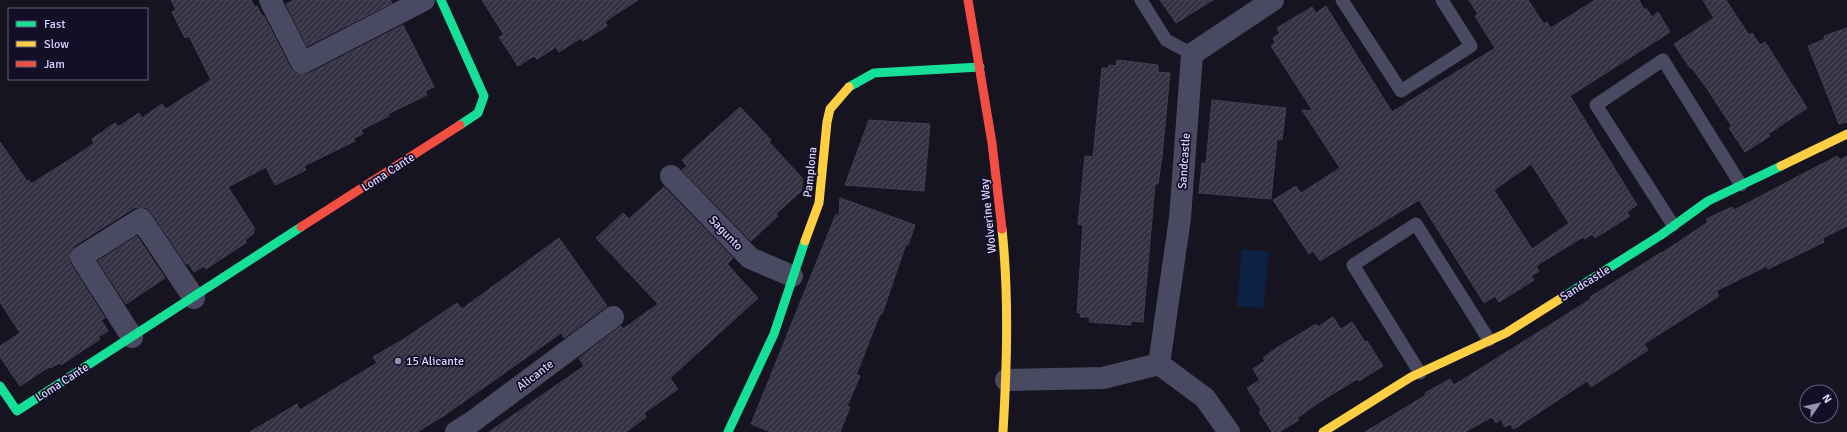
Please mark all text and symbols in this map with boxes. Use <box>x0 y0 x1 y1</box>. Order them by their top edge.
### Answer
legend <box>8 8 148 80</box>
text: Fast <box>44 17 65 32</box>
text: Slow <box>44 37 69 52</box>
text: Jam <box>44 57 65 72</box>
street label: Sandcastle <box>1175 132 1194 190</box>
street label: Pamplona <box>800 146 821 198</box>
street label: Loma Cante <box>359 150 418 195</box>
street label: Wolverine Way <box>977 177 1000 254</box>
street label: Sagunto <box>705 213 746 254</box>
street label: Sandcastle <box>1557 262 1613 305</box>
place label: 15 Alicante <box>406 354 464 369</box>
marker: 15 Alicante <box>393 356 403 366</box>
street label: Alicante <box>514 357 557 394</box>
street label: Loma Cante <box>33 360 92 405</box>
north arrow <box>1799 384 1839 424</box>
text: N <box>1819 392 1834 405</box>

